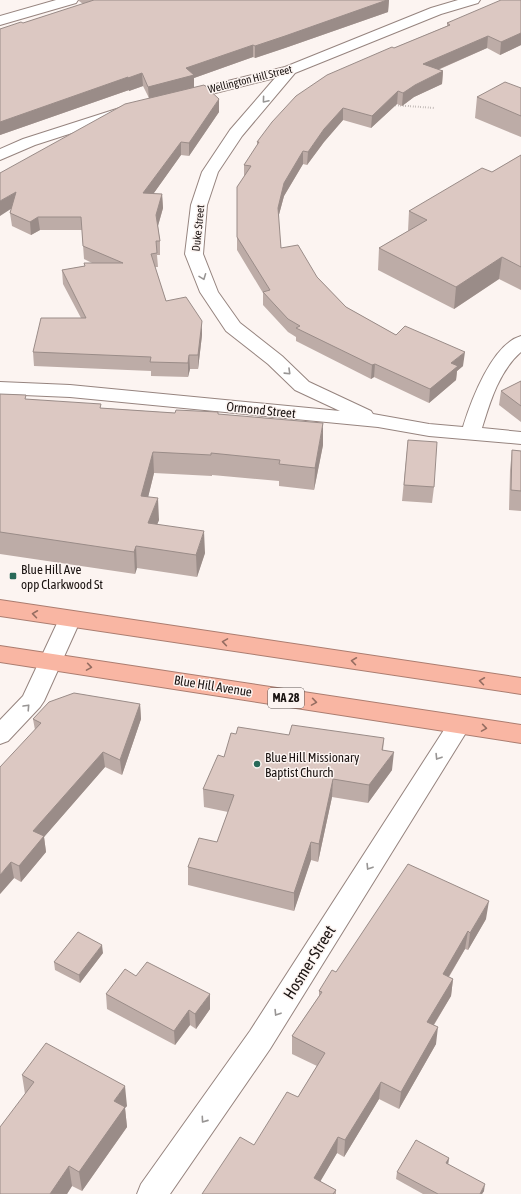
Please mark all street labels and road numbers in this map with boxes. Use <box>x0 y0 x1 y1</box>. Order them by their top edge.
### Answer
street label: Wellington Hill Street <box>207 63 293 95</box>
street label: Duke Street <box>190 204 206 252</box>
street label: Ormond Street <box>226 399 297 421</box>
street label: Blue Hill Avenue <box>173 672 253 700</box>
road number: MA 28 <box>268 688 304 708</box>
street label: Hosmer Street <box>279 922 339 1002</box>

